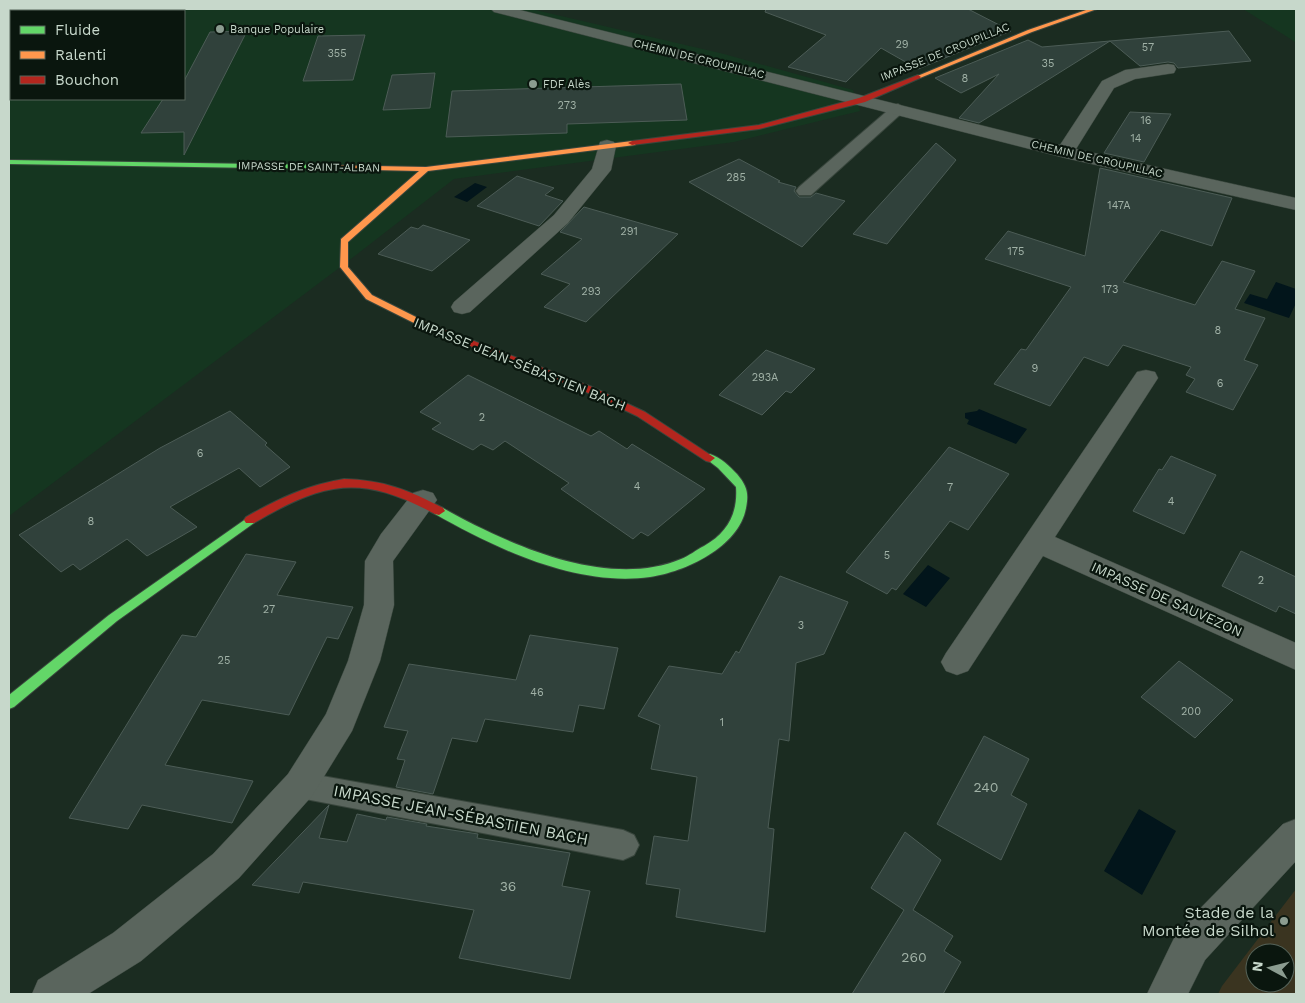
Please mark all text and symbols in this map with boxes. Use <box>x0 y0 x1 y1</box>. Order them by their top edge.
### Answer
legend <box>10 10 185 100</box>
street label: IMPASSE DE CROUPILLAC <box>879 20 1012 84</box>
text: Fluide <box>55 21 100 39</box>
marker: Banque Populaire <box>214 23 226 35</box>
place label: Banque Populaire <box>230 23 324 36</box>
street label: CHEMIN DE CROUPILLAC <box>632 36 766 82</box>
house number: 29 <box>895 38 909 51</box>
house number: 57 <box>1142 41 1154 54</box>
text: Ralenti <box>55 46 106 64</box>
house number: 355 <box>327 47 347 60</box>
house number: 35 <box>1042 57 1054 70</box>
text: Bouchon <box>55 71 119 89</box>
house number: 8 <box>962 72 969 85</box>
marker: FDF Alès <box>527 78 539 90</box>
place label: FDF Alès <box>543 78 590 91</box>
house number: 273 <box>558 99 576 112</box>
house number: 16 <box>1141 114 1152 127</box>
house number: 14 <box>1130 132 1142 145</box>
street label: CHEMIN DE CROUPILLAC <box>1030 138 1164 181</box>
street label: IMPASSE DE SAINT-ALBAN <box>238 159 380 175</box>
house number: 285 <box>726 171 746 184</box>
house number: 147A <box>1107 199 1131 212</box>
house number: 291 <box>620 225 638 238</box>
house number: 175 <box>1008 245 1024 258</box>
house number: 173 <box>1102 283 1118 296</box>
house number: 293 <box>581 285 601 298</box>
street label: IMPASSE JEAN-SÉBASTIEN BACH <box>412 314 628 414</box>
house number: 8 <box>1215 324 1222 337</box>
house number: 9 <box>1032 362 1039 375</box>
house number: 293A <box>752 371 778 384</box>
house number: 6 <box>1217 377 1224 390</box>
house number: 2 <box>479 411 485 424</box>
house number: 6 <box>197 447 204 460</box>
house number: 4 <box>634 480 641 493</box>
house number: 7 <box>947 481 953 494</box>
house number: 4 <box>1168 495 1175 508</box>
house number: 8 <box>88 515 95 528</box>
house number: 5 <box>884 549 890 562</box>
street label: IMPASSE DE SAUVEZON <box>1089 558 1245 640</box>
house number: 2 <box>1258 574 1264 587</box>
house number: 27 <box>263 603 275 616</box>
house number: 3 <box>798 619 804 632</box>
house number: 25 <box>218 654 230 667</box>
house number: 46 <box>530 686 544 699</box>
house number: 200 <box>1181 705 1201 718</box>
house number: 1 <box>720 716 724 729</box>
house number: 240 <box>973 779 999 795</box>
street label: IMPASSE JEAN-SÉBASTIEN BACH <box>332 781 590 849</box>
house number: 36 <box>500 878 516 894</box>
place label: Stade de la Montée de Silhol <box>1142 903 1274 940</box>
marker: Stade de la Montée de Silhol <box>1278 915 1290 927</box>
north arrow <box>1245 943 1295 993</box>
house number: 260 <box>901 949 927 965</box>
text: N <box>1249 960 1266 973</box>

